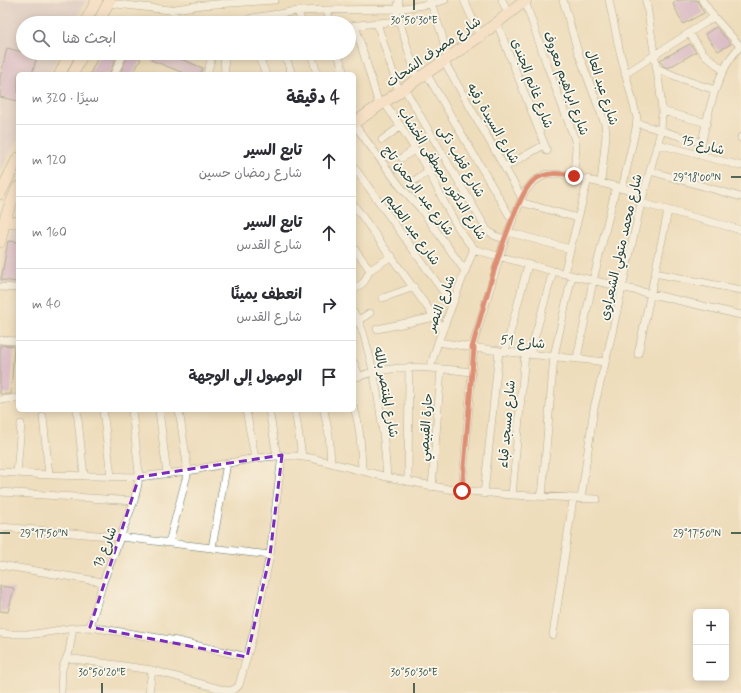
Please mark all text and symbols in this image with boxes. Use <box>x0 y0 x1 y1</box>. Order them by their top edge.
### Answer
street label: شارع مصرف الشحات <box>383 13 485 91</box>
text: 30°50'30"E <box>390 14 438 28</box>
search box <box>16 16 356 60</box>
icon: search <box>30 27 52 49</box>
text: ابحث هنا <box>62 29 116 49</box>
street label: شارع ابراهيم معروف <box>538 29 592 138</box>
street label: شارع غانم الجندى <box>506 36 557 131</box>
street label: شارع عبد العال <box>581 47 622 128</box>
street label: شارع السيدة رقيه <box>463 80 523 167</box>
text: 4 دقيقة <box>286 87 340 109</box>
text: سيرًا · 320 m <box>32 90 99 107</box>
street label: شارع الدكتور مصطفى الخشاب <box>394 104 490 243</box>
street label: شارع قطب ذكى <box>433 123 488 201</box>
street label: شارع 15 <box>679 131 726 159</box>
text: تابع السير <box>244 141 302 161</box>
street label: شارع عبد الرحمن تاج <box>378 142 457 239</box>
icon: ahead <box>318 150 340 172</box>
text: 120 m <box>32 152 66 169</box>
text: شارع رمضان حسين <box>199 165 302 182</box>
route end <box>565 167 583 185</box>
text: 29°18'00"N <box>673 171 721 185</box>
street label: شارع محمد متولي الشعراوى <box>596 173 649 323</box>
street label: شارع عبد العليم <box>379 191 443 270</box>
text: تابع السير <box>244 213 302 233</box>
icon: ahead <box>318 222 340 244</box>
text: 160 m <box>32 224 67 241</box>
text: شارع القدس <box>236 237 302 254</box>
street label: شارع النصر <box>423 273 460 335</box>
text: انعطف يمينًا <box>231 285 302 305</box>
icon: right <box>318 294 340 316</box>
text: 40 m <box>32 296 61 313</box>
text: شارع القدس <box>236 309 302 326</box>
street label: شارع 51 <box>500 332 546 353</box>
street label: شارع المنتصر بالله <box>369 345 402 439</box>
icon: arrive <box>318 366 340 388</box>
text: الوصول إلى الوجهة <box>188 367 302 387</box>
street label: شارع مسجد قباء <box>495 379 520 469</box>
street label: حارة القبيصي <box>416 392 439 462</box>
route start <box>453 482 471 500</box>
street label: شارع 13 <box>89 524 121 571</box>
text: 29°17'50"N <box>20 527 68 541</box>
text: 29°17'50"N <box>673 527 721 541</box>
map controls <box>693 609 729 681</box>
button: + <box>693 609 729 645</box>
button: − <box>693 645 729 681</box>
text: 30°50'20"E <box>78 666 126 680</box>
text: 30°50'30"E <box>390 666 438 680</box>

